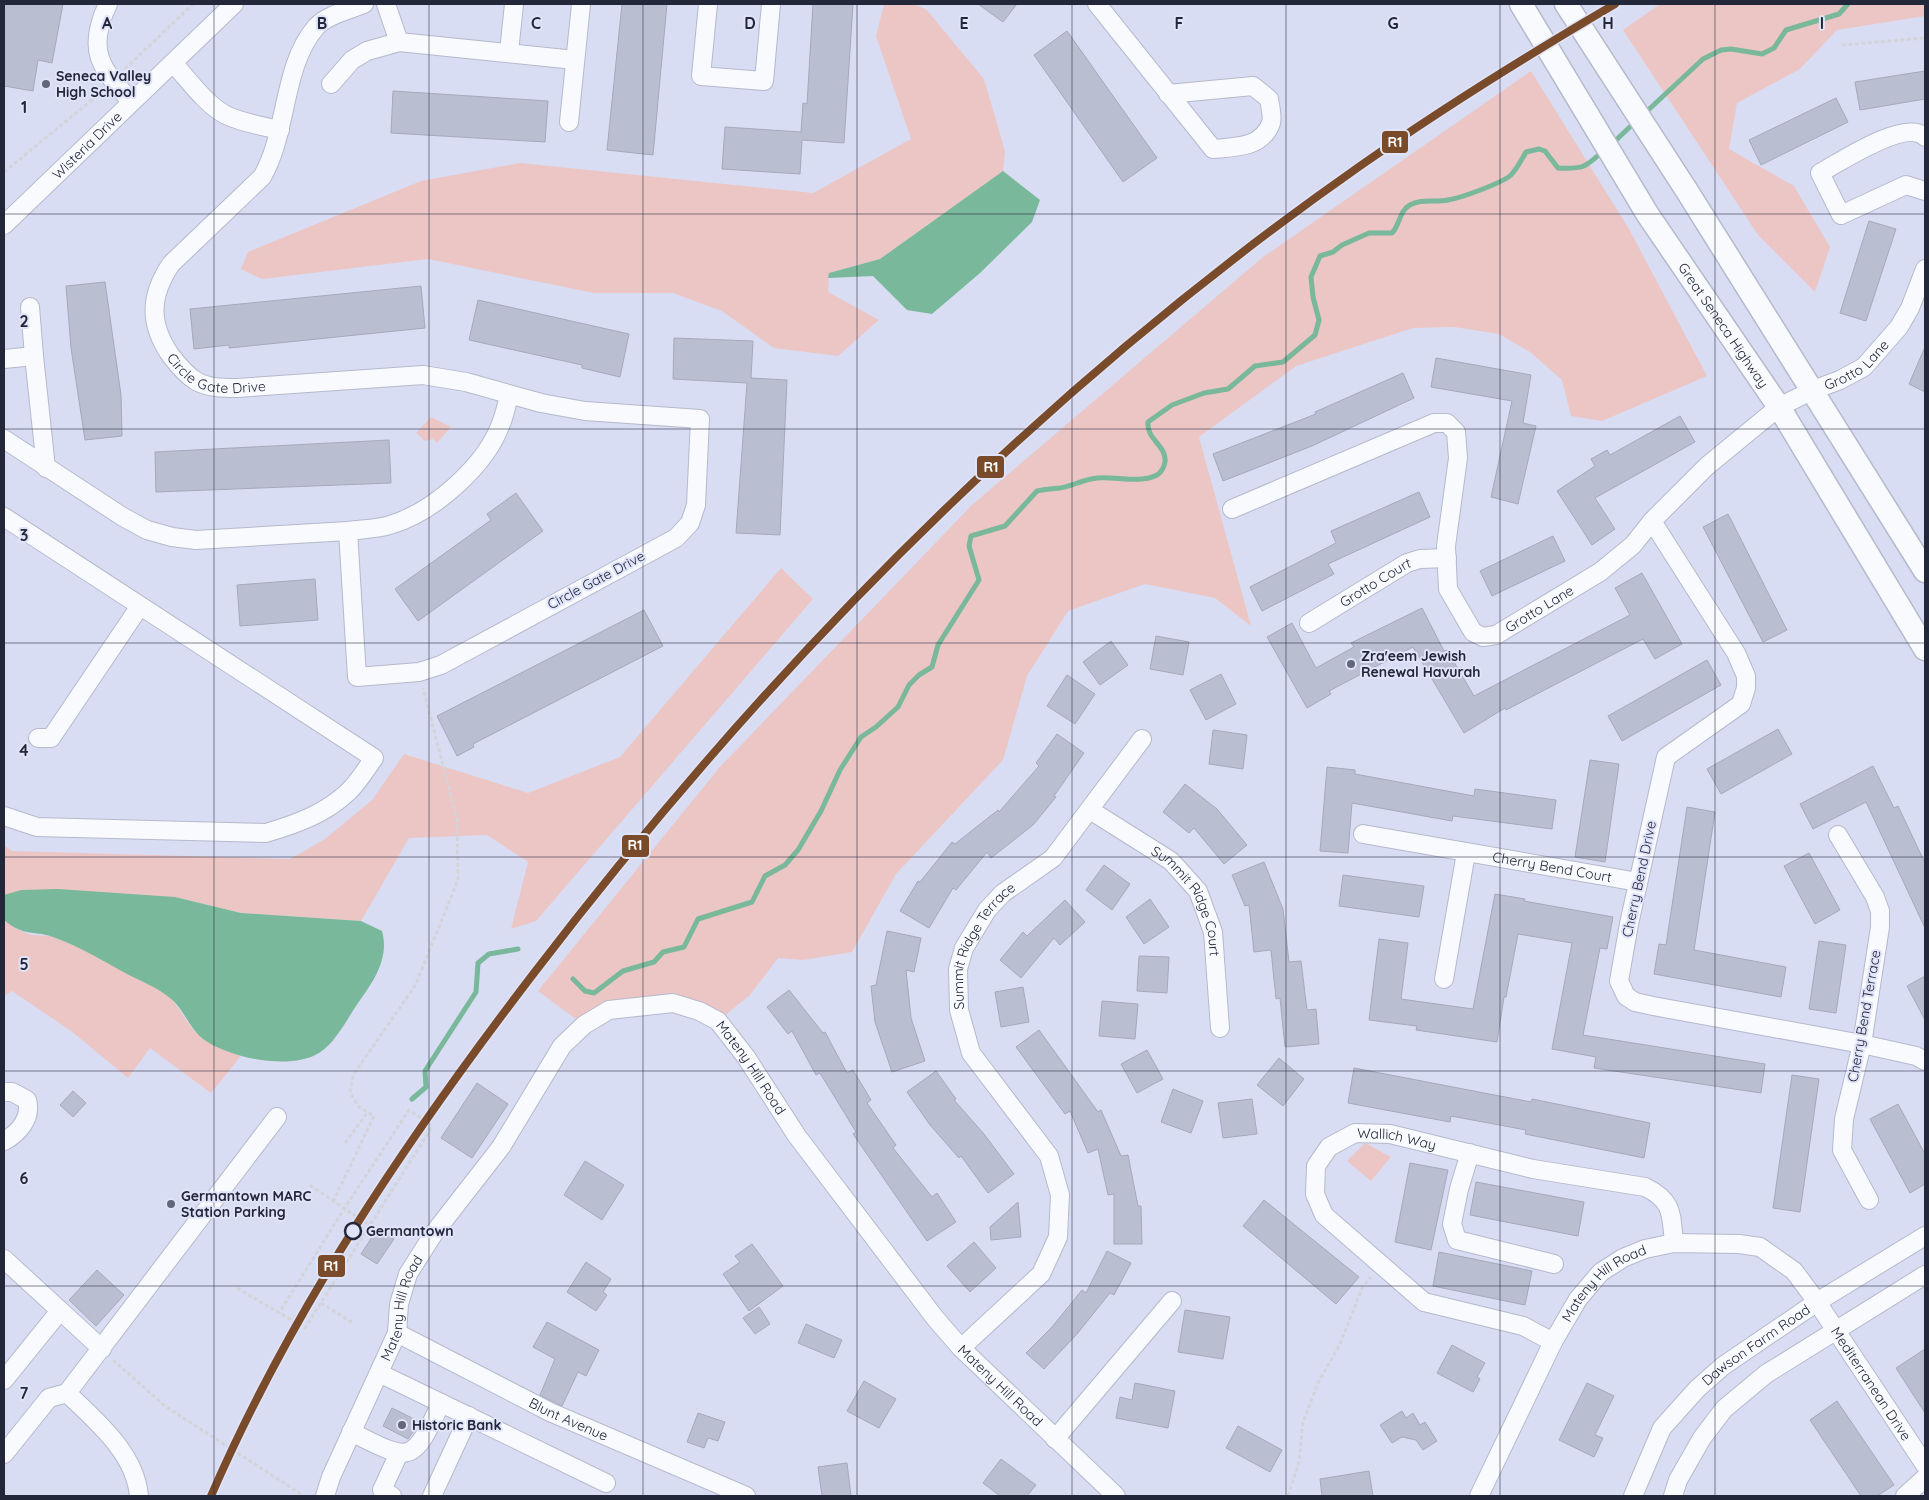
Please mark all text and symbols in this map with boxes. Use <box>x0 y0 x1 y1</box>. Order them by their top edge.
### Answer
text: A <box>102 13 113 33</box>
text: B <box>317 13 327 33</box>
text: C <box>531 13 541 33</box>
text: D <box>744 13 756 33</box>
text: E <box>959 13 969 33</box>
text: F <box>1175 13 1184 33</box>
text: G <box>1387 13 1399 33</box>
text: H <box>1602 13 1614 33</box>
text: I <box>1820 13 1824 33</box>
place label: Seneca Valley High School <box>56 67 151 101</box>
marker: Seneca Valley High School <box>40 78 52 90</box>
text: 1 <box>21 97 27 117</box>
street label: Wisteria Drive <box>48 108 126 183</box>
line badge: R1 <box>1381 130 1409 154</box>
text: R1 <box>1387 133 1403 151</box>
street label: Great Seneca Highway <box>1674 259 1773 392</box>
text: 2 <box>19 311 29 331</box>
street label: Grotto Lane <box>1822 336 1893 394</box>
street label: Circle Gate Drive <box>163 349 267 397</box>
line badge: R1 <box>976 455 1005 479</box>
text: R1 <box>983 458 999 476</box>
text: 3 <box>20 525 28 545</box>
street label: Circle Gate Drive <box>544 547 648 613</box>
street label: Grotto Court <box>1336 553 1413 611</box>
street label: Grotto Lane <box>1502 581 1577 636</box>
place label: Zra'eem Jewish Renewal Havurah <box>1361 647 1480 681</box>
marker: Zra'eem Jewish Renewal Havurah <box>1345 658 1357 670</box>
text: 4 <box>19 740 29 760</box>
street label: Cherry Bend Drive <box>1618 819 1660 939</box>
line badge: R1 <box>621 834 650 858</box>
text: R1 <box>627 836 643 854</box>
street label: Summit Ridge Court <box>1148 842 1224 957</box>
street label: Cherry Bend Court <box>1491 848 1613 886</box>
street label: Summit Ridge Terrace <box>949 878 1019 1010</box>
street label: Cherry Bend Terrace <box>1844 948 1885 1084</box>
text: 5 <box>19 954 29 974</box>
street label: Mateny Hill Road <box>712 1017 790 1118</box>
street label: Wallich Way <box>1357 1124 1438 1154</box>
text: 6 <box>20 1168 29 1188</box>
place label: Germantown MARC Station Parking <box>181 1187 311 1221</box>
marker: Germantown MARC Station Parking <box>165 1198 177 1210</box>
marker: Germantown <box>344 1222 362 1240</box>
place label: Germantown <box>366 1222 454 1240</box>
street label: Mateny Hill Road <box>1558 1241 1649 1325</box>
street label: Mateny Hill Road <box>376 1252 427 1364</box>
line badge: R1 <box>317 1254 346 1278</box>
text: R1 <box>323 1257 339 1275</box>
street label: Dawson Farm Road <box>1698 1300 1814 1390</box>
street label: Mediterranean Drive <box>1827 1323 1915 1444</box>
street label: Mateny Hill Road <box>954 1341 1047 1430</box>
text: 7 <box>20 1383 29 1403</box>
street label: Blunt Avenue <box>526 1394 611 1445</box>
place label: Historic Bank <box>412 1416 501 1434</box>
marker: Historic Bank <box>396 1419 408 1431</box>

